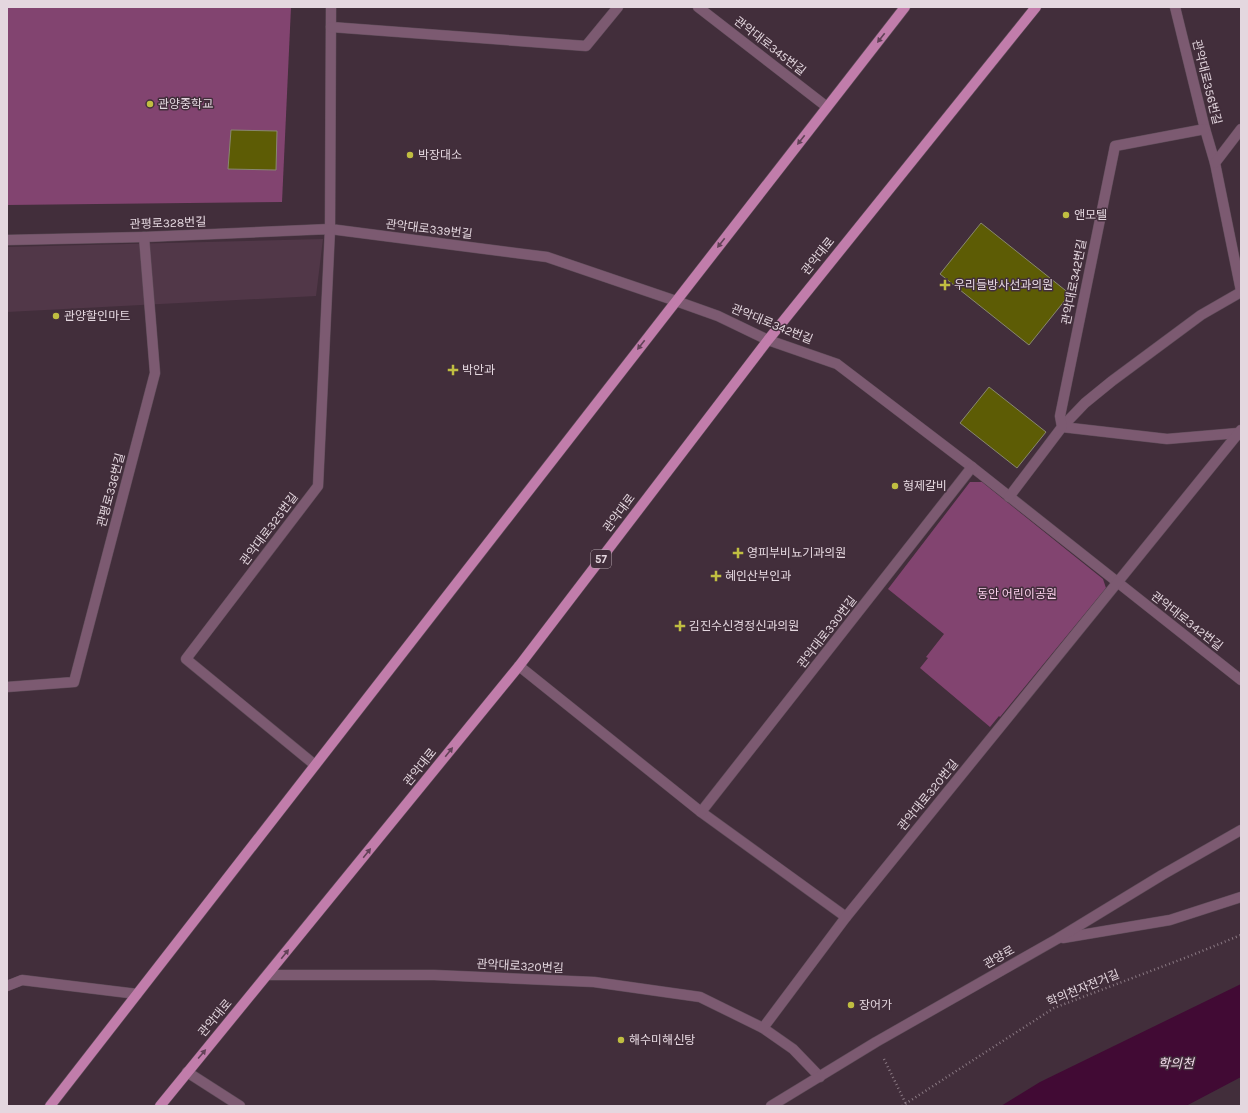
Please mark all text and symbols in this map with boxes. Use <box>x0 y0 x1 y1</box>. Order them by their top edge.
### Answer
street label: 관악대로345번길 <box>731 14 809 78</box>
one-way arrow <box>877 32 885 43</box>
street label: 관악대로356번길 <box>1190 38 1224 126</box>
place label: 관양중학교 <box>158 97 213 111</box>
marker: 관양중학교 <box>145 99 155 109</box>
one-way arrow <box>797 135 805 146</box>
place label: 박장대소 <box>418 148 462 162</box>
marker: 박장대소 <box>405 150 415 160</box>
place label: 앤모텔 <box>1074 208 1107 222</box>
marker: 앤모텔 <box>1061 210 1071 220</box>
street label: 관평로328번길 <box>129 215 207 231</box>
street label: 관악대로339번길 <box>385 217 473 241</box>
street label: 관악대로 <box>799 234 837 278</box>
one-way arrow <box>717 237 725 248</box>
street label: 관악대로342번길 <box>1059 238 1089 326</box>
place label: 우리들방사선과의원 <box>954 278 1053 292</box>
marker: 우리들방사선과의원 <box>939 279 951 291</box>
street label: 관악대로342번길 <box>729 301 815 347</box>
place label: 관양할인마트 <box>64 309 130 323</box>
marker: 관양할인마트 <box>51 311 61 321</box>
one-way arrow <box>637 340 645 351</box>
place label: 박안과 <box>462 363 495 377</box>
marker: 박안과 <box>447 364 459 376</box>
street label: 관평로336번길 <box>94 451 128 529</box>
place label: 형제갈비 <box>903 479 947 493</box>
marker: 형제갈비 <box>890 481 900 491</box>
street label: 관악대로325번길 <box>237 490 301 568</box>
street label: 관악대로 <box>600 491 638 535</box>
place label: 영피부비뇨기과의원 <box>747 546 846 560</box>
marker: 영피부비뇨기과의원 <box>732 547 744 559</box>
road number: 57 <box>591 550 611 568</box>
place label: 혜인산부인과 <box>725 569 791 583</box>
marker: 혜인산부인과 <box>710 570 722 582</box>
park label: 동안 어린이공원 <box>977 587 1057 601</box>
street label: 관악대로342번길 <box>1148 589 1226 653</box>
street label: 관악대로330번길 <box>795 593 859 671</box>
place label: 김진수신경정신과의원 <box>689 619 799 633</box>
marker: 김진수신경정신과의원 <box>674 620 686 632</box>
street label: 관악대로 <box>401 745 439 789</box>
one-way arrow <box>444 747 453 757</box>
street label: 관악대로320번길 <box>895 757 961 833</box>
one-way arrow <box>362 847 371 858</box>
street label: 관양로 <box>981 943 1017 971</box>
one-way arrow <box>280 948 289 959</box>
street label: 관악대로320번길 <box>476 957 564 975</box>
street label: 학의천자전거길 <box>1045 967 1121 1009</box>
street label: 관악대로 <box>195 997 235 1039</box>
place label: 장어가 <box>859 998 892 1012</box>
marker: 장어가 <box>846 1000 856 1010</box>
place label: 해수미해신탕 <box>629 1033 695 1047</box>
marker: 해수미해신탕 <box>616 1035 626 1045</box>
one-way arrow <box>198 1049 207 1059</box>
water label: 학의천 <box>1158 1056 1195 1071</box>

